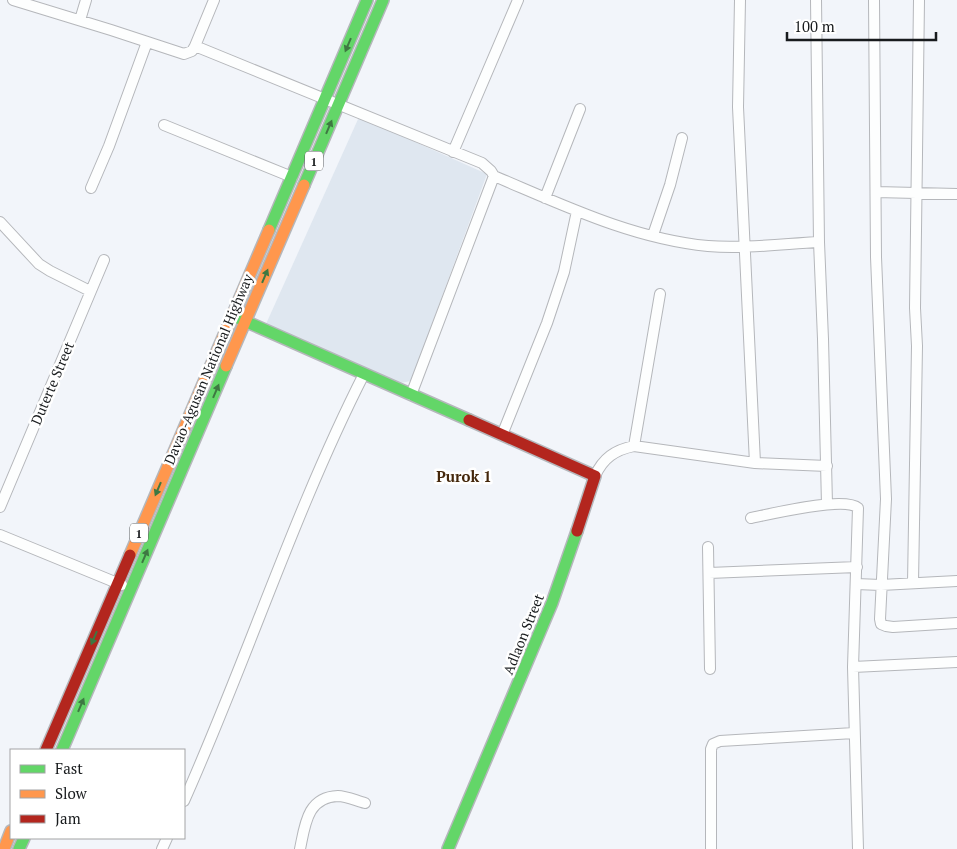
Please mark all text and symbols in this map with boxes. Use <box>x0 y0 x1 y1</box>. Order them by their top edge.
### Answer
scale bar <box>787 10 936 42</box>
text: 100 m <box>794 16 835 36</box>
one-way arrow <box>344 38 352 53</box>
one-way arrow <box>325 120 333 134</box>
road number: 1 <box>305 152 323 170</box>
one-way arrow <box>261 269 269 283</box>
street label: Davao-Agusan National Highway <box>159 270 257 467</box>
street label: Duterte Street <box>26 338 78 427</box>
one-way arrow <box>212 384 220 398</box>
district label: Purok 1 <box>436 466 492 486</box>
one-way arrow <box>153 482 161 496</box>
road number: 1 <box>130 524 148 542</box>
one-way arrow <box>141 549 149 563</box>
street label: Adlaon Street <box>498 590 548 677</box>
one-way arrow <box>89 631 97 645</box>
one-way arrow <box>77 698 85 712</box>
legend <box>10 749 185 839</box>
text: Fast <box>55 758 83 778</box>
text: Slow <box>55 783 88 803</box>
text: Jam <box>55 808 81 828</box>

